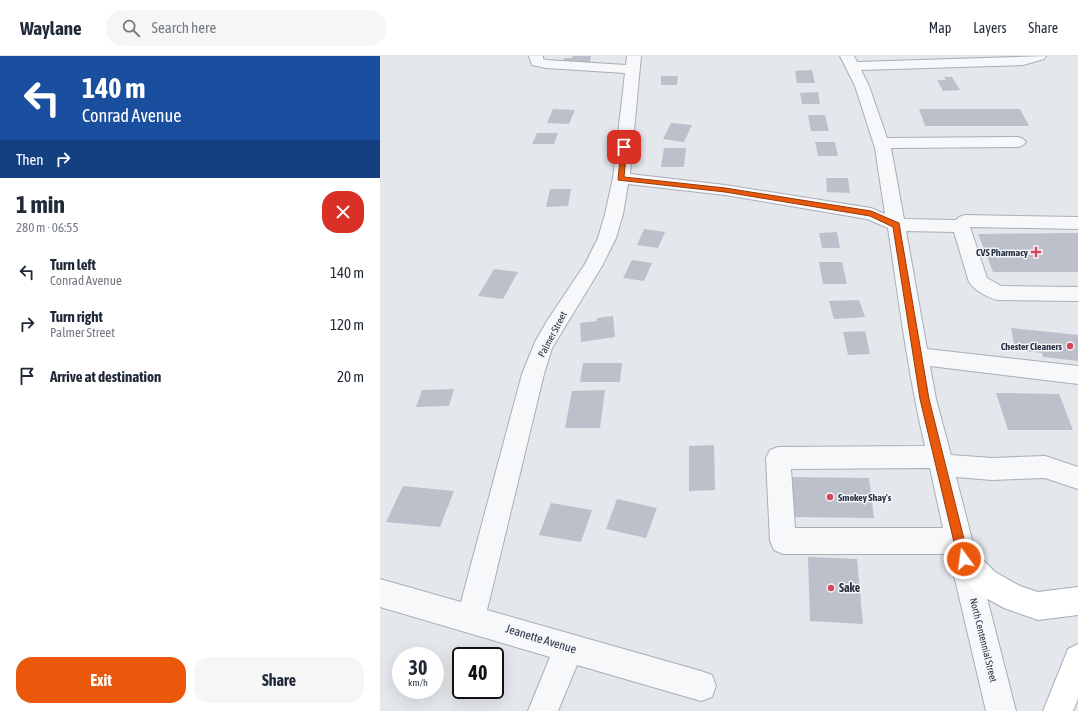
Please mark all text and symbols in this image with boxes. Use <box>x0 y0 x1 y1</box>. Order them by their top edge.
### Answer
search box <box>106 10 386 46</box>
text: Waylane <box>20 17 82 39</box>
icon: search <box>120 17 142 39</box>
text: Search here <box>152 19 216 36</box>
text: Map <box>929 20 951 36</box>
text: Layers <box>973 20 1006 36</box>
text: Share <box>1028 20 1058 36</box>
icon: left <box>16 72 68 124</box>
text: 140 m <box>82 72 145 104</box>
text: Conrad Avenue <box>82 105 181 126</box>
pin <box>607 130 641 164</box>
icon: arrive <box>613 136 635 158</box>
icon: right <box>52 148 74 170</box>
text: Then <box>16 151 44 168</box>
text: 1 min <box>16 191 65 218</box>
button: close <box>322 191 364 233</box>
text: 280 m · 06:55 <box>16 220 79 235</box>
place label: CVS Pharmacy <box>976 247 1029 258</box>
marker: CVS Pharmacy <box>1031 247 1041 257</box>
text: Turn left <box>50 256 96 273</box>
icon: left <box>16 261 38 283</box>
text: 140 m <box>330 264 364 281</box>
text: Conrad Avenue <box>50 273 122 288</box>
text: Turn right <box>50 308 103 325</box>
street label: Palmer Street <box>536 309 569 359</box>
icon: right <box>16 313 38 335</box>
text: 120 m <box>330 316 364 333</box>
text: Palmer Street <box>50 325 115 340</box>
place label: Chester Cleaners <box>1001 341 1062 352</box>
marker: Chester Cleaners <box>1065 341 1075 351</box>
icon: arrive <box>16 365 38 387</box>
text: Arrive at destination <box>50 368 161 385</box>
text: 20 m <box>337 368 364 385</box>
marker: Smokey Shay's <box>825 492 835 502</box>
place label: Smokey Shay's <box>838 492 892 503</box>
position arrow <box>943 538 985 580</box>
place label: Sake <box>839 581 861 595</box>
marker: Sake <box>826 583 836 593</box>
street label: North Centennial Street <box>968 597 999 683</box>
street label: Jeanette Avenue <box>504 622 578 656</box>
speed limit sign: 40 <box>452 647 504 699</box>
text: 30 <box>409 656 427 679</box>
button: Exit <box>16 657 186 703</box>
button: Share <box>194 657 364 703</box>
text: km/h <box>408 677 428 688</box>

